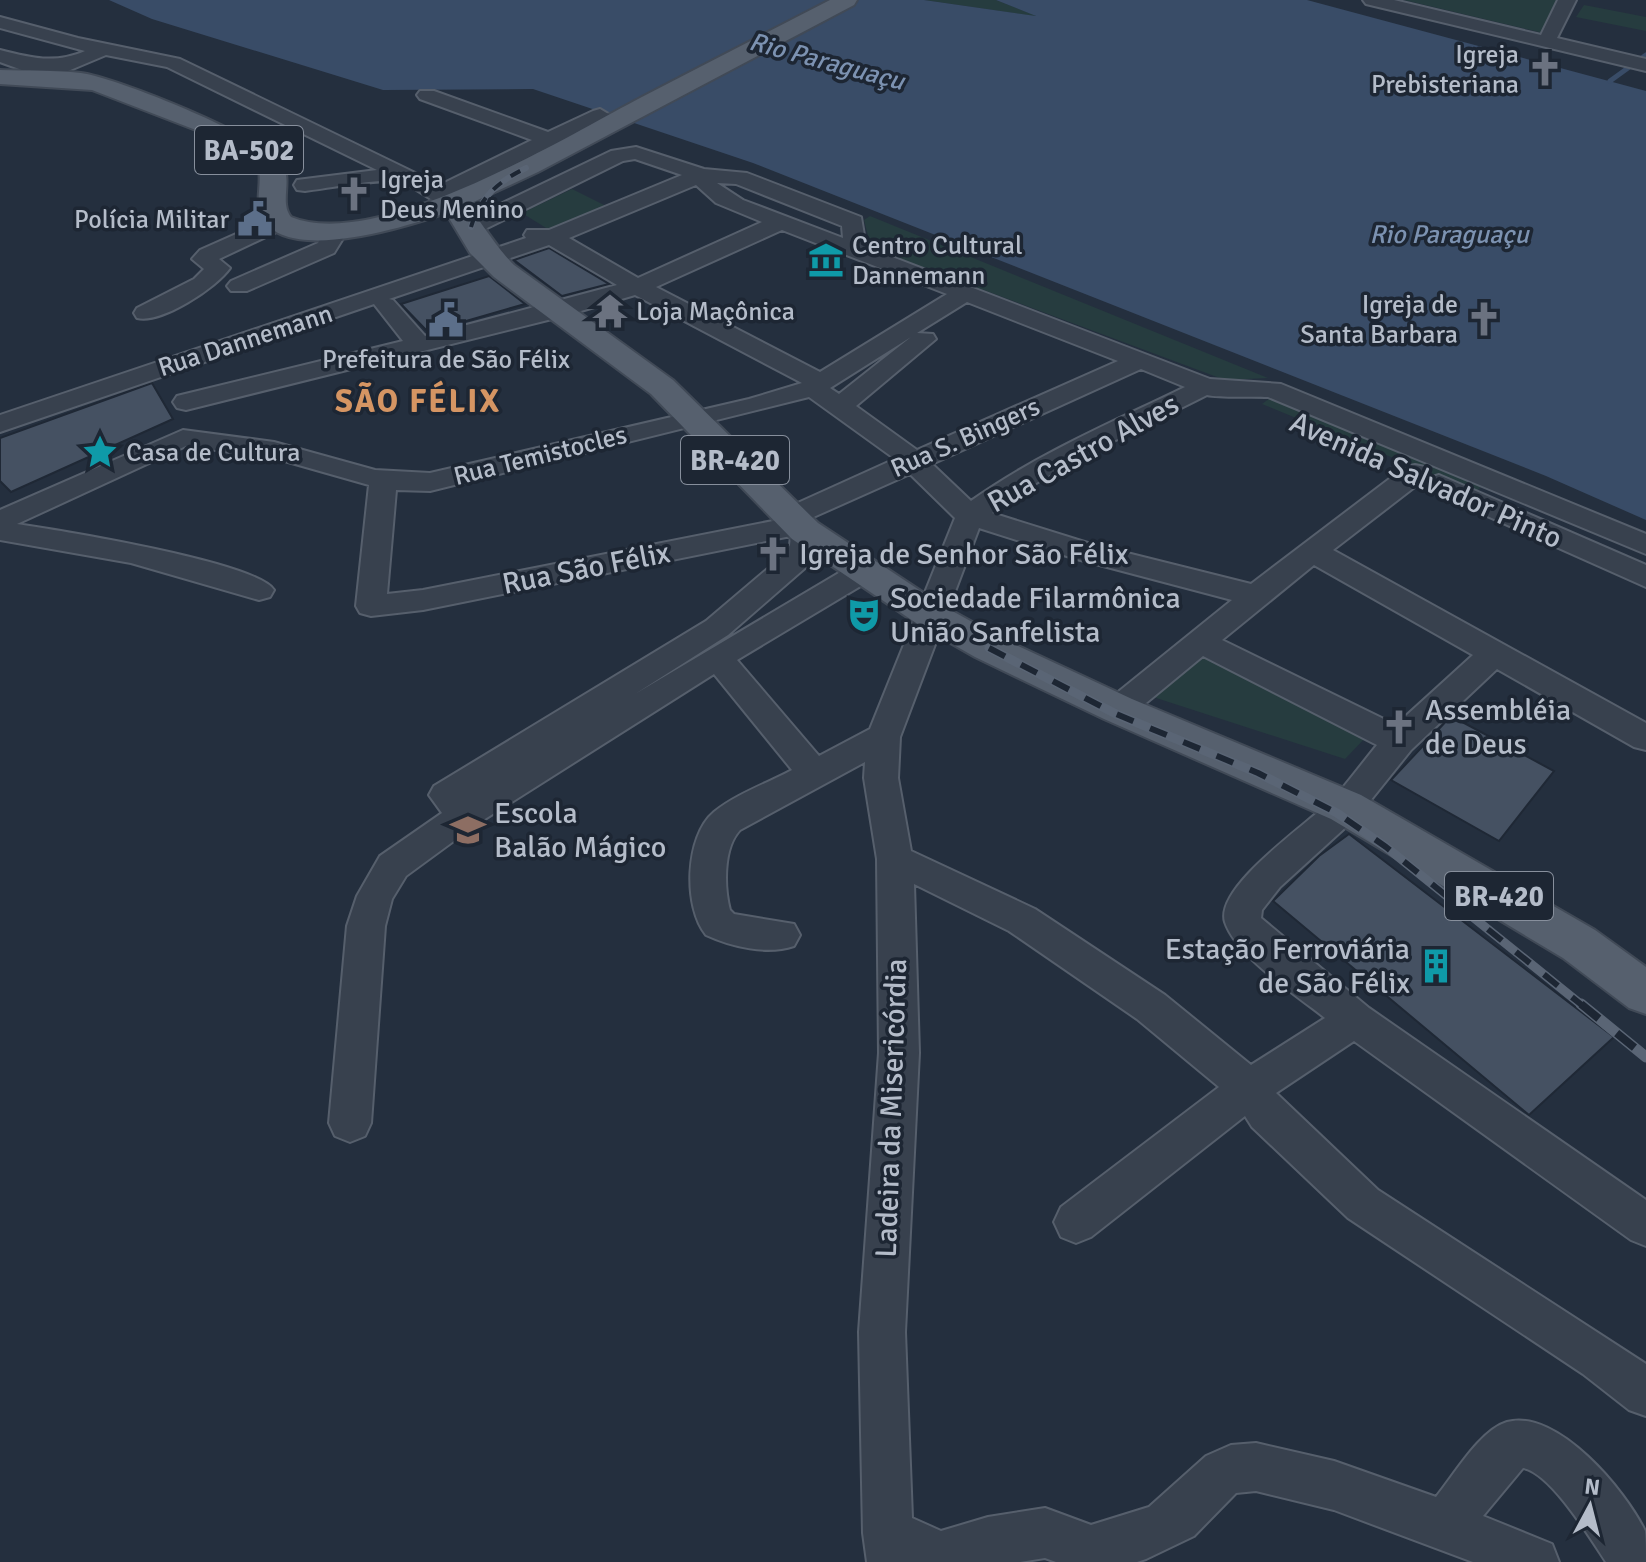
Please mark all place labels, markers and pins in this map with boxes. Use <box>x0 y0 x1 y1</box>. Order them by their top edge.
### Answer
place label: Igreja Prebisteriana <box>1371 39 1519 101</box>
church icon: Igreja Prebisteriana <box>1526 50 1564 88</box>
place label: Igreja Deus Menino <box>380 164 524 226</box>
church icon: Igreja Deus Menino <box>335 175 373 213</box>
public building icon: Polícia Militar <box>236 200 274 238</box>
place label: Polícia Militar <box>74 204 229 236</box>
place label: Centro Cultural Dannemann <box>852 230 1023 292</box>
museum icon: Centro Cultural Dannemann <box>807 241 845 279</box>
place label: Igreja de Santa Barbara <box>1300 289 1458 351</box>
temple icon: Loja Maçônica <box>591 292 629 330</box>
place label: Loja Maçônica <box>636 296 795 328</box>
church icon: Igreja de Santa Barbara <box>1465 300 1503 338</box>
public building icon: Prefeitura de São Félix <box>427 301 465 339</box>
place label: Prefeitura de São Félix <box>322 344 570 376</box>
place icon: Casa de Cultura <box>81 433 119 471</box>
place label: Casa de Cultura <box>126 437 300 469</box>
church icon: Igreja de Senhor São Félix <box>754 535 792 573</box>
place label: Igreja de Senhor São Félix <box>799 536 1129 573</box>
place label: Sociedade Filarmônica União Sanfelista <box>890 580 1181 651</box>
theatre icon: Sociedade Filarmônica União Sanfelista <box>845 596 883 634</box>
place label: Assembléia de Deus <box>1425 692 1571 763</box>
church icon: Assembléia de Deus <box>1380 708 1418 746</box>
place label: Escola Balão Mágico <box>494 795 666 866</box>
school or university icon: Escola Balão Mágico <box>449 811 487 849</box>
place label: Estação Ferroviária de São Félix <box>1165 931 1410 1002</box>
building icon: Estação Ferroviária de São Félix <box>1417 947 1455 985</box>

